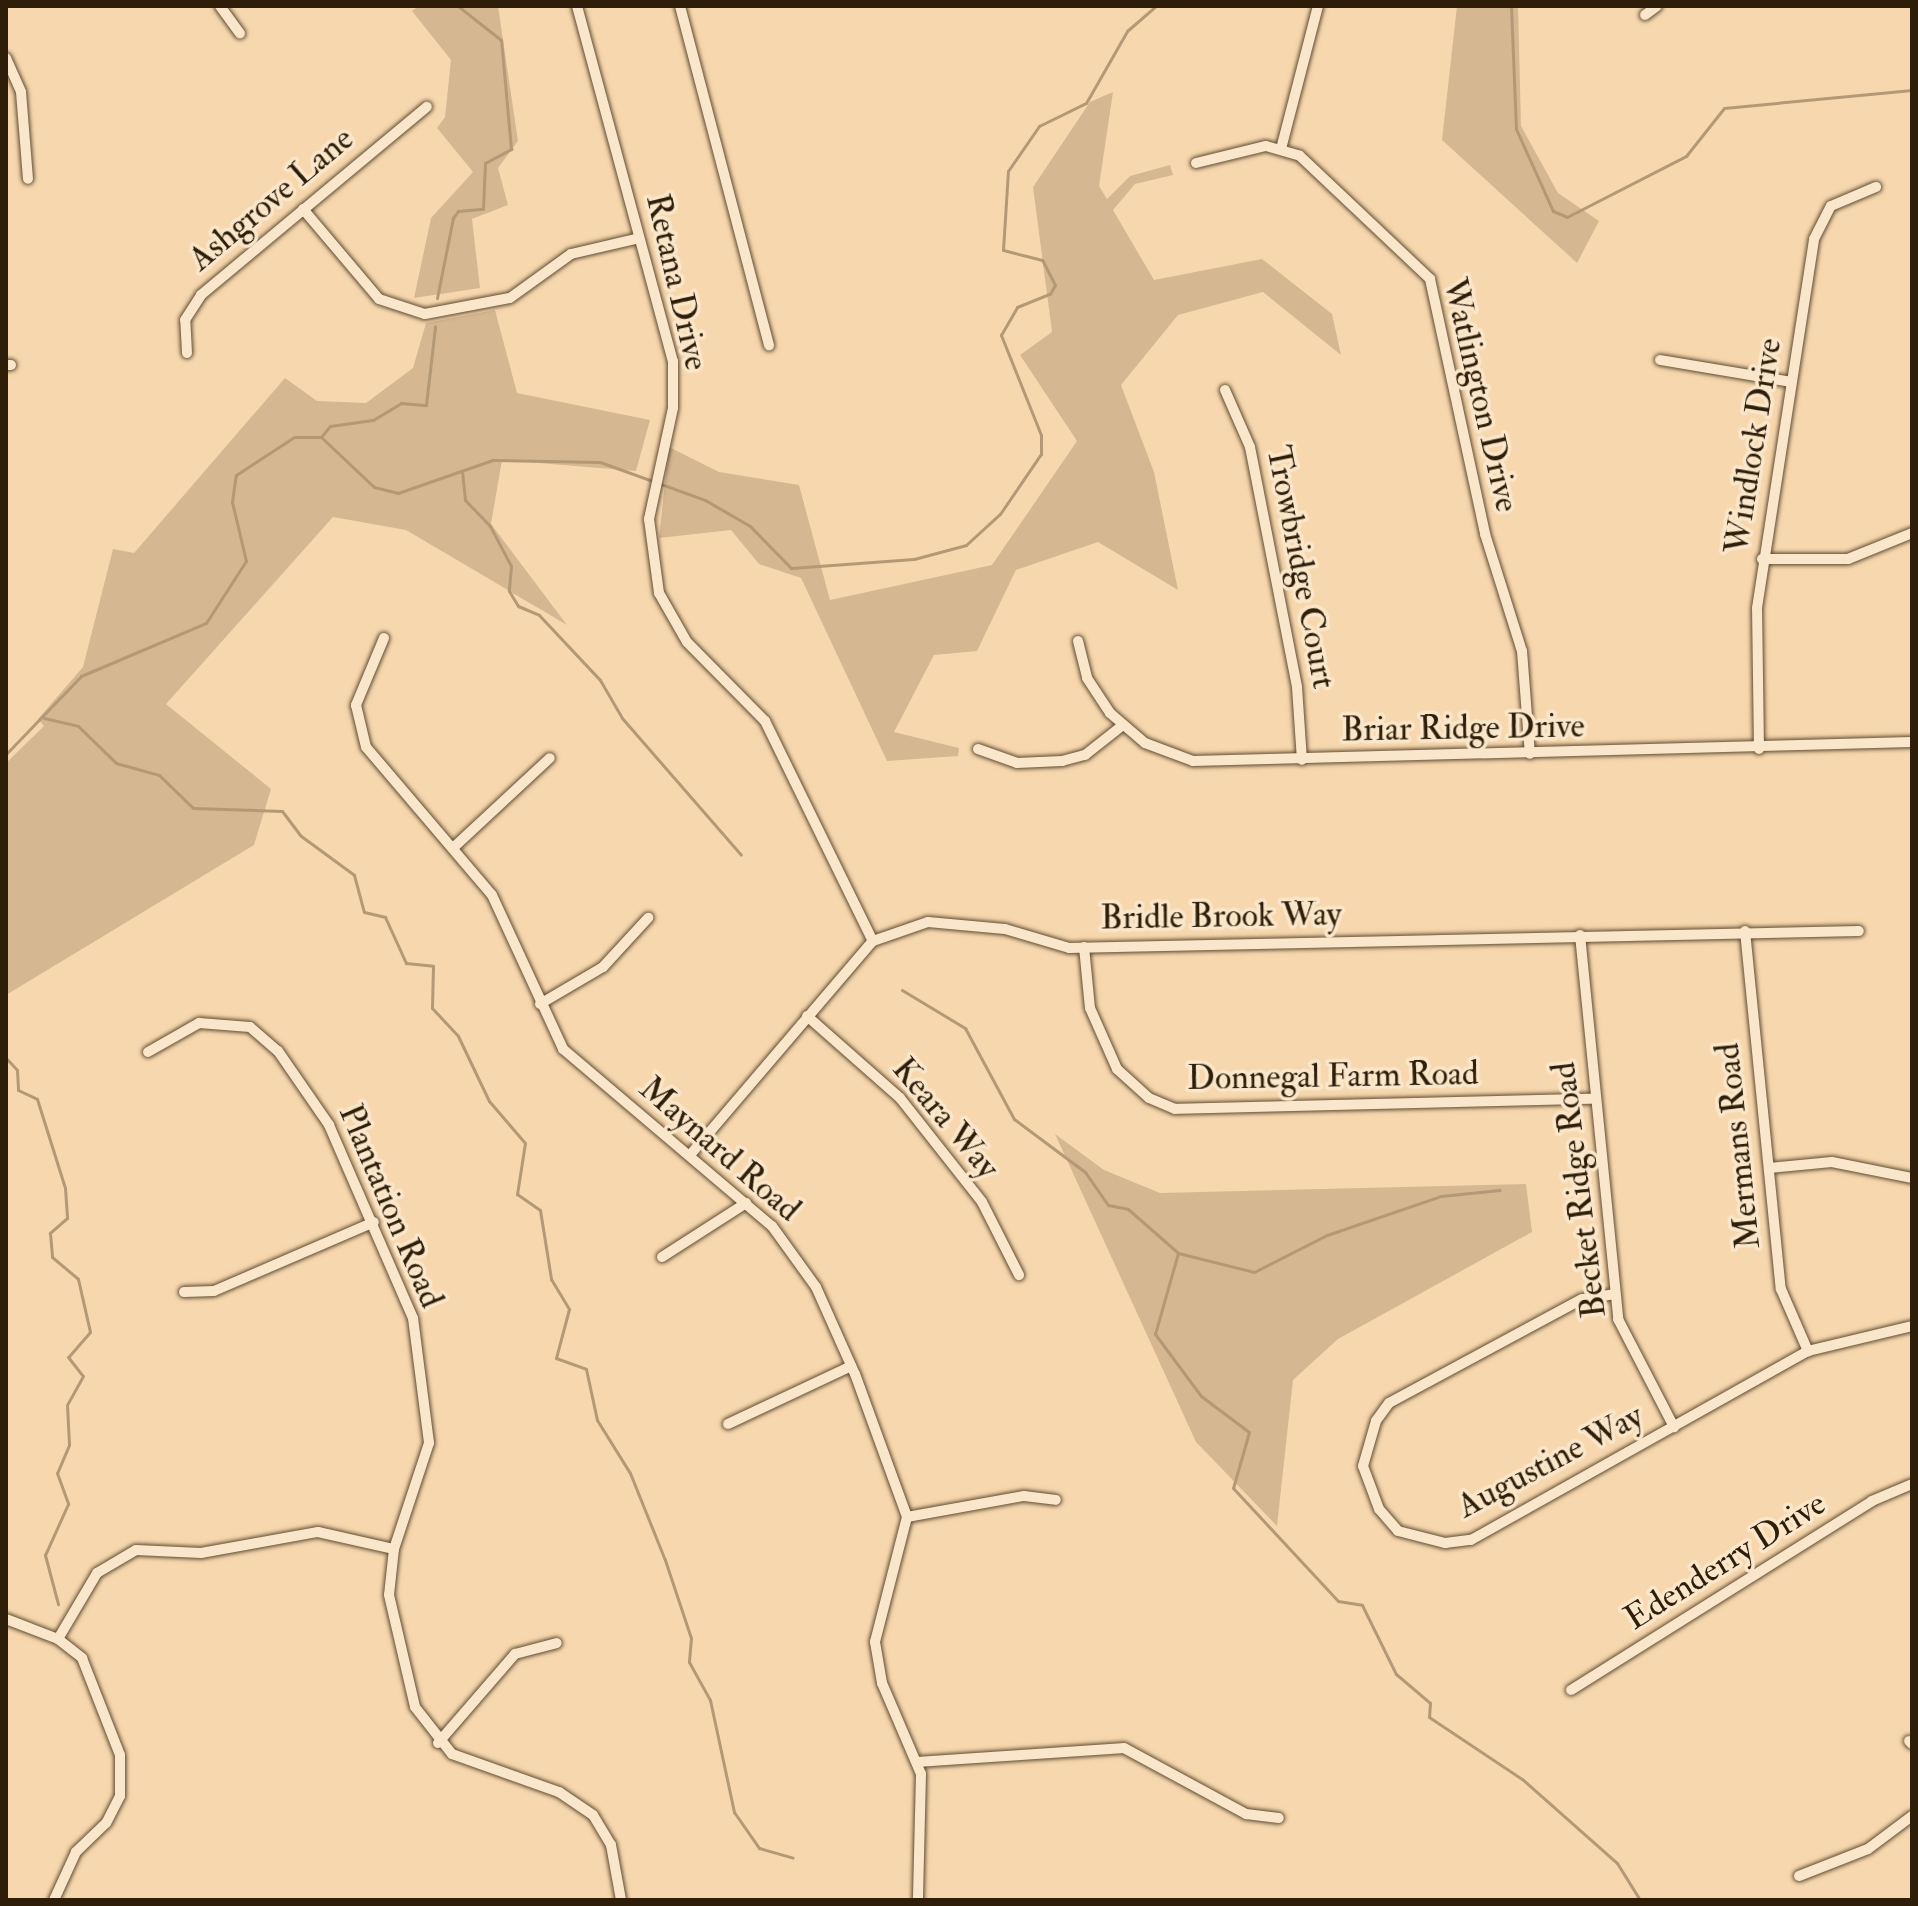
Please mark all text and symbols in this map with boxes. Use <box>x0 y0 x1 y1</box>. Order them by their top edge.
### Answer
street label: Ashgrove Lane <box>180 118 362 280</box>
street label: Retana Drive <box>637 190 717 374</box>
street label: Watlington Drive <box>1434 274 1528 516</box>
street label: Windlock Drive <box>1716 335 1790 557</box>
street label: Trowbridge Court <box>1257 442 1345 692</box>
street label: Briar Ridge Drive <box>1341 705 1585 751</box>
street label: Bridle Brook Way <box>1100 893 1342 939</box>
street label: Mermans Road <box>1707 1041 1769 1251</box>
street label: Keara Way <box>884 1049 1008 1187</box>
street label: Donnegal Farm Road <box>1187 1053 1479 1099</box>
street label: Becket Ridge Road <box>1543 1060 1615 1320</box>
street label: Maynard Road <box>631 1068 809 1230</box>
street label: Plantation Road <box>330 1098 452 1314</box>
street label: Augustine Way <box>1450 1395 1650 1527</box>
street label: Edenderry Drive <box>1617 1483 1833 1639</box>

